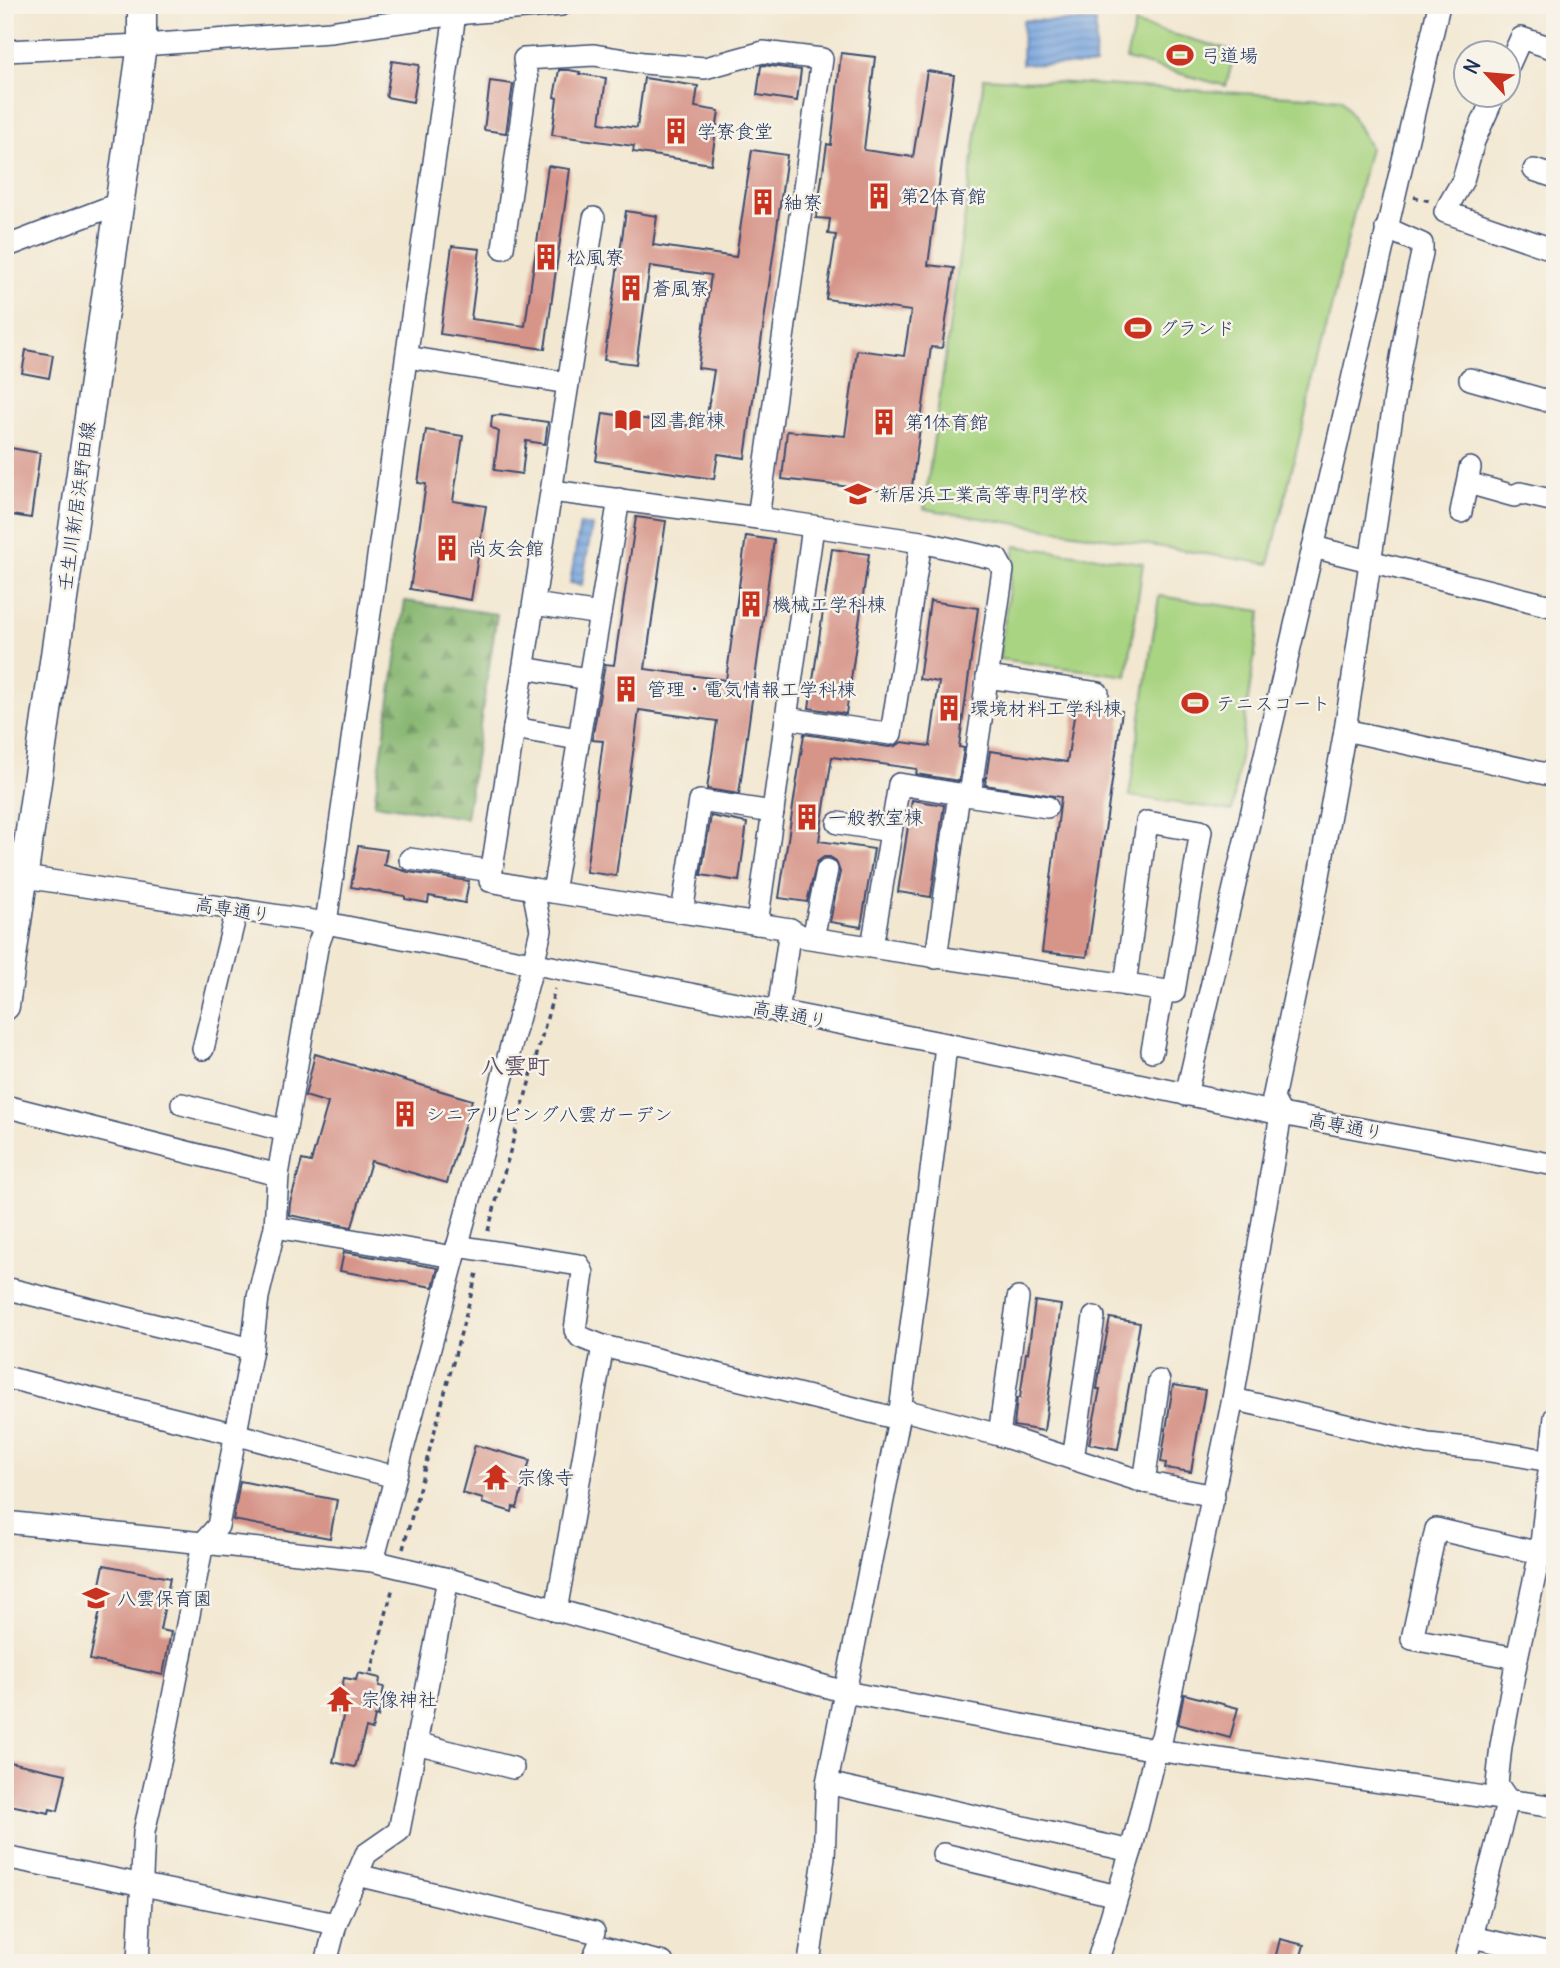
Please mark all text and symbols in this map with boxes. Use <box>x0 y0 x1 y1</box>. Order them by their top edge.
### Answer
north arrow <box>1452 38 1522 108</box>
sports icon: 弓道場 <box>1165 40 1195 70</box>
place label: 弓道場 <box>1201 43 1258 67</box>
text: N <box>1458 55 1485 78</box>
building icon: 学寮食堂 <box>661 116 691 146</box>
place label: 学寮食堂 <box>697 119 773 143</box>
building icon: 第2体育館 <box>864 181 894 211</box>
place label: 第2体育館 <box>900 184 986 208</box>
building icon: 紬寮 <box>748 187 778 217</box>
place label: 紬寮 <box>784 190 822 214</box>
building icon: 松風寮 <box>531 242 561 272</box>
place label: 松風寮 <box>567 245 624 269</box>
building icon: 蒼風寮 <box>616 273 646 303</box>
place label: 蒼風寮 <box>652 276 709 300</box>
sports icon: グランド <box>1123 313 1153 343</box>
place label: グランド <box>1159 316 1235 340</box>
library icon: 図書館棟 <box>613 405 643 435</box>
building icon: 第1体育館 <box>869 407 899 437</box>
place label: 図書館棟 <box>649 408 725 432</box>
place label: 第1体育館 <box>905 410 989 434</box>
street label: 壬生川新居浜野田線 <box>52 420 100 592</box>
school or university icon: 新居浜工業高等専門学校 <box>843 479 873 509</box>
place label: 新居浜工業高等専門学校 <box>879 482 1088 506</box>
building icon: 尚友会館 <box>432 533 462 563</box>
place label: 尚友会館 <box>468 536 544 560</box>
building icon: 機械工学科棟 <box>736 589 766 619</box>
place label: 機械工学科棟 <box>772 592 886 616</box>
building icon: 管理・電気情報工学科棟 <box>611 674 641 704</box>
place label: 管理・電気情報工学科棟 <box>647 677 856 701</box>
sports icon: テニスコート <box>1180 688 1210 718</box>
place label: テニスコート <box>1216 691 1330 715</box>
building icon: 環境材料工学科棟 <box>934 693 964 723</box>
place label: 環境材料工学科棟 <box>970 696 1122 720</box>
building icon: 一般教室棟 <box>792 802 822 832</box>
place label: 一般教室棟 <box>828 805 923 829</box>
street label: 高専通り <box>194 891 272 927</box>
street label: 高専通り <box>750 995 830 1033</box>
district label: 八雲町 <box>481 1051 550 1080</box>
building icon: シニアリビング八雲ガーデン <box>390 1099 420 1129</box>
place label: シニアリビング八雲ガーデン <box>426 1102 673 1126</box>
street label: 高専通り <box>1306 1107 1386 1145</box>
temple icon: 宗像寺 <box>481 1462 511 1492</box>
place label: 宗像寺 <box>517 1465 574 1489</box>
school or university icon: 八雲保育園 <box>81 1583 111 1613</box>
place label: 八雲保育園 <box>117 1586 212 1610</box>
temple icon: 宗像神社 <box>325 1684 355 1714</box>
place label: 宗像神社 <box>361 1687 437 1711</box>

